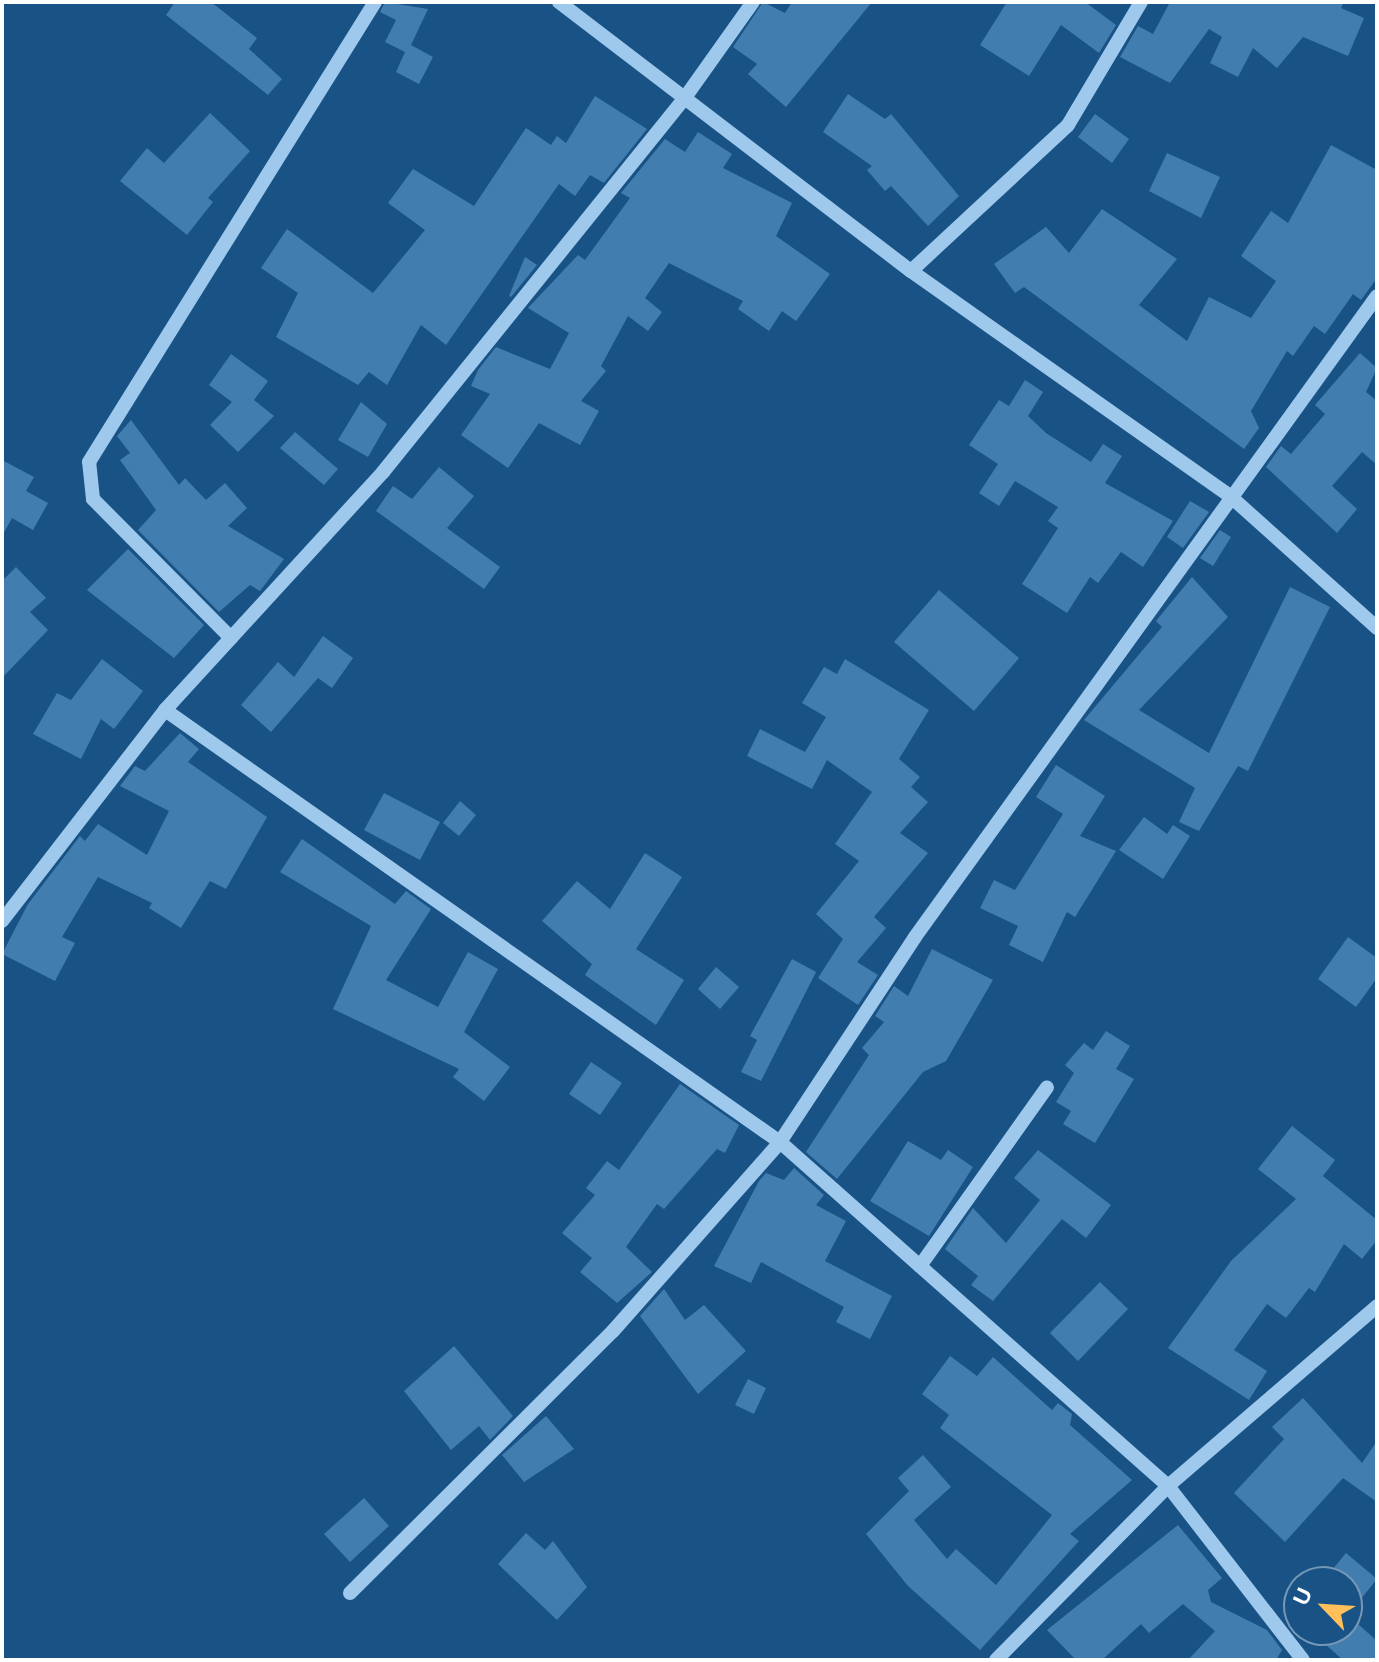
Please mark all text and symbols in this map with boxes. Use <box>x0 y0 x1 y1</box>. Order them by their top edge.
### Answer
north arrow <box>1283 1566 1363 1646</box>
text: U <box>1288 1584 1317 1609</box>

